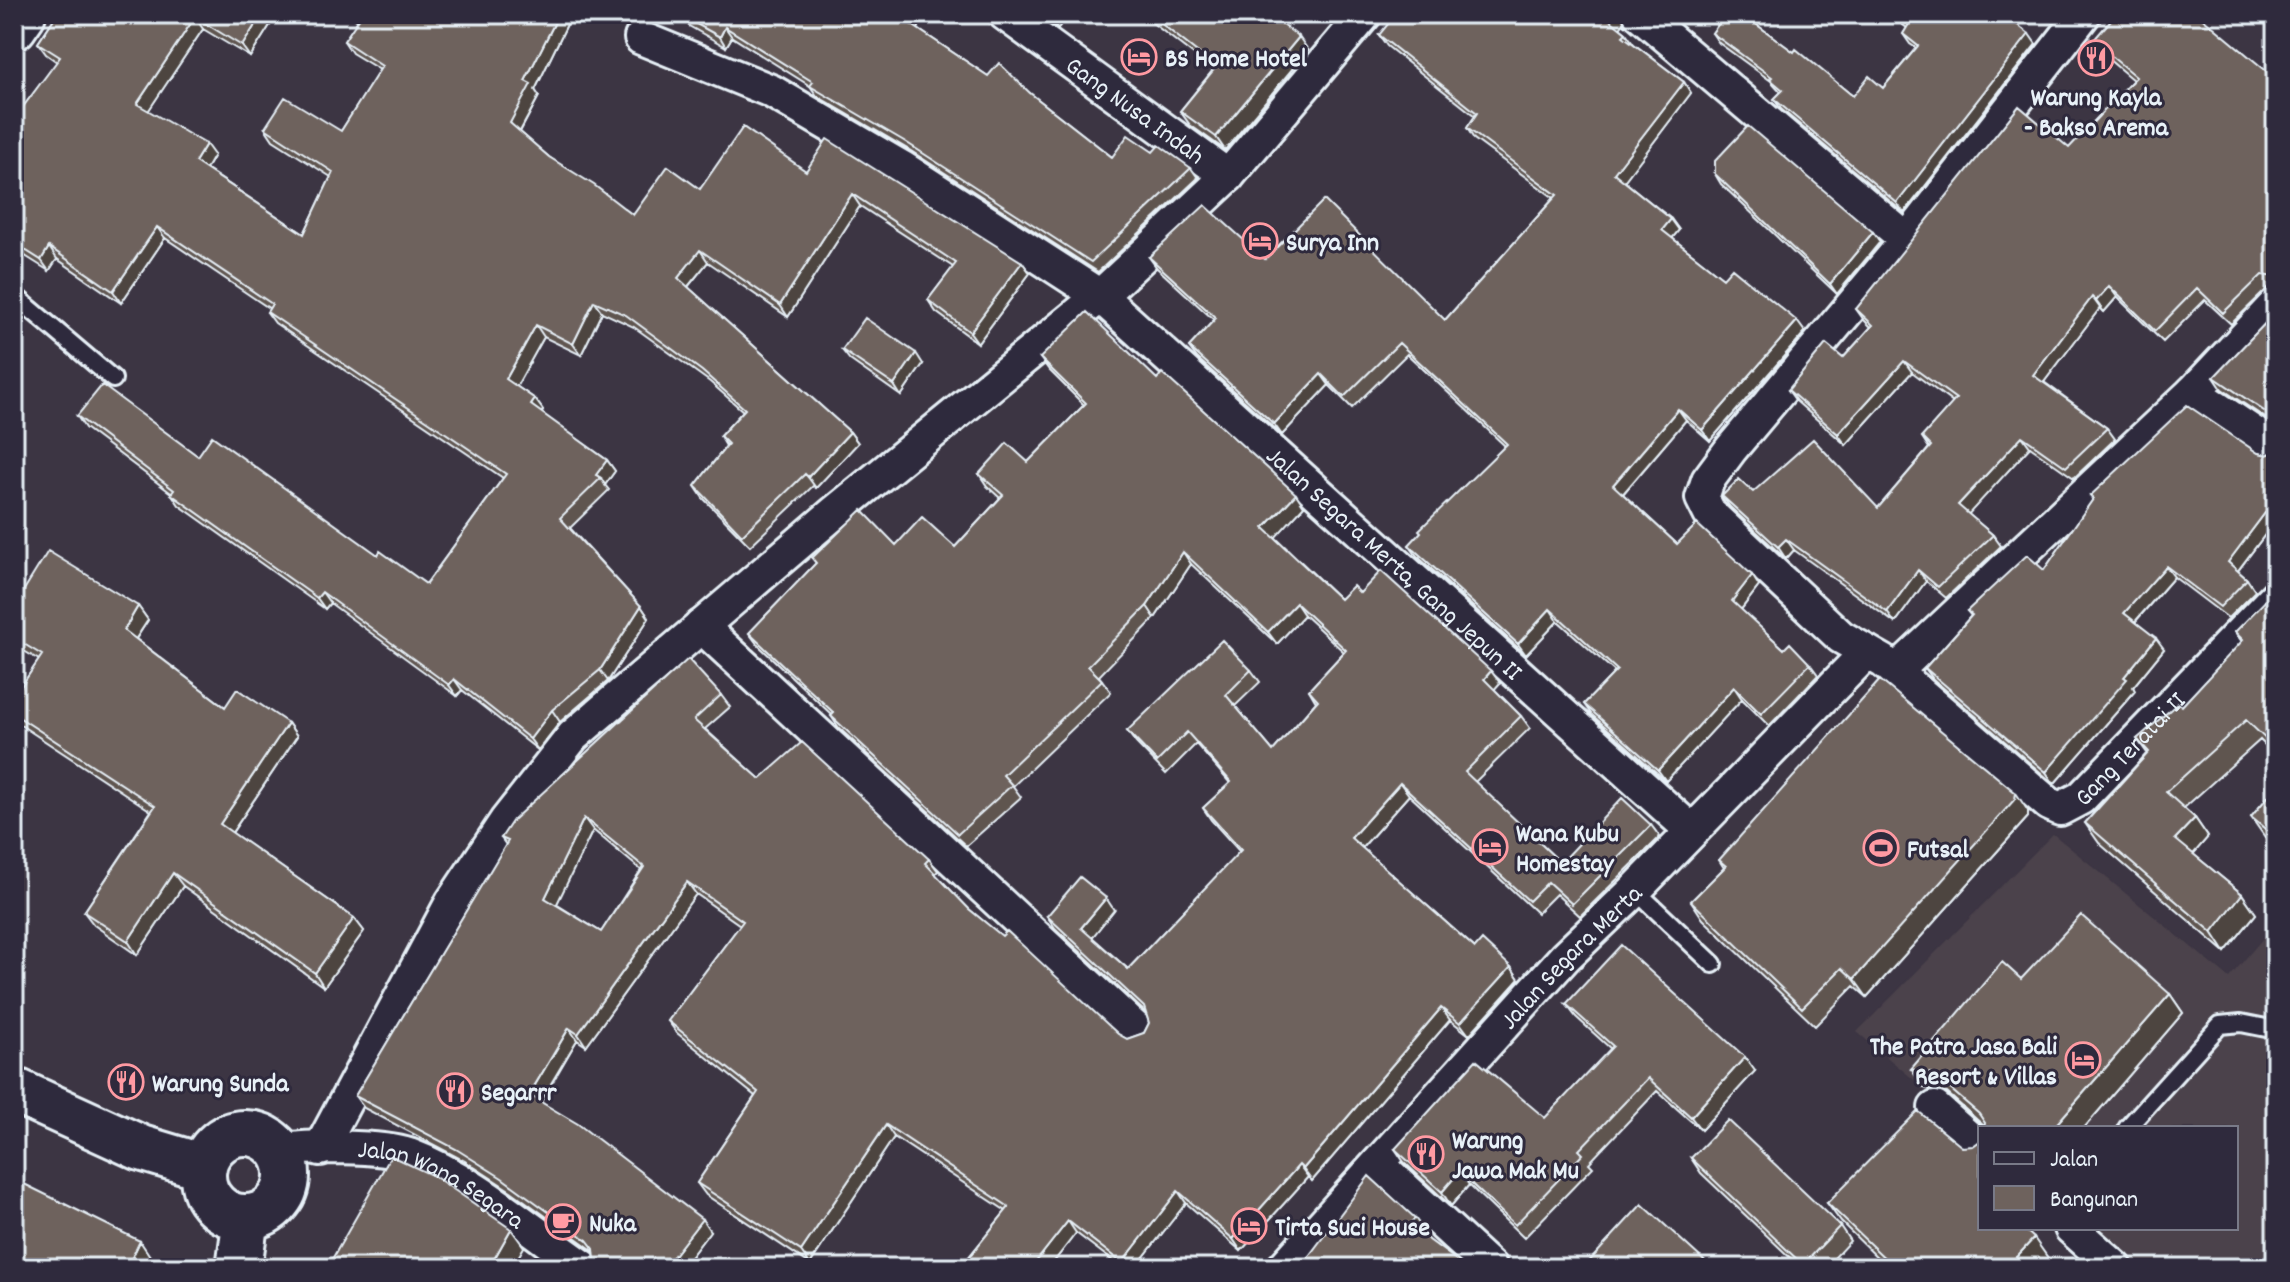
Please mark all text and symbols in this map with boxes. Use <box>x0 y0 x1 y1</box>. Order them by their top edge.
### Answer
hotel icon: BS Home Hotel <box>1120 38 1158 76</box>
restaurant icon: Warung Kayla - Bakso Arema <box>2077 39 2115 77</box>
place label: BS Home Hotel <box>1165 42 1308 79</box>
street label: Gang Nusa Indah <box>1057 49 1211 175</box>
place label: Warung Kayla - Bakso Arema <box>2024 81 2169 148</box>
hotel icon: Surya Inn <box>1241 222 1279 260</box>
place label: Surya Inn <box>1286 226 1379 263</box>
street label: Jalan Segara Merta, Gang Jepun II <box>1256 439 1529 691</box>
street label: Gang Teratai II <box>2067 685 2196 816</box>
place label: Wana Kubu Homestay <box>1516 817 1619 884</box>
hotel icon: Wana Kubu Homestay <box>1471 828 1509 866</box>
sports icon: Futsal <box>1862 829 1900 867</box>
place label: Futsal <box>1907 833 1970 870</box>
street label: Jalan Segara Merta <box>1493 877 1653 1039</box>
place label: The Patra Jasa Bali Resort & Villas <box>1870 1030 2057 1097</box>
hotel icon: The Patra Jasa Bali Resort & Villas <box>2064 1041 2102 1079</box>
restaurant icon: Warung Sunda <box>107 1063 145 1101</box>
place label: Warung Sunda <box>152 1067 289 1104</box>
restaurant icon: Segarrr <box>436 1072 474 1110</box>
place label: Segarrr <box>481 1076 557 1113</box>
place label: Warung Jawa Mak Mu <box>1452 1124 1579 1191</box>
legend <box>1978 1126 2238 1230</box>
street label: Jalan Wana Segara <box>357 1133 532 1241</box>
restaurant icon: Warung Jawa Mak Mu <box>1407 1135 1445 1173</box>
text: Jalan <box>2050 1144 2098 1178</box>
text: Bangunan <box>2050 1184 2138 1218</box>
cafe icon: Nuka <box>544 1203 582 1241</box>
place label: Nuka <box>589 1207 637 1244</box>
hotel icon: Tirta Suci House <box>1230 1207 1268 1245</box>
place label: Tirta Suci House <box>1275 1211 1430 1248</box>

